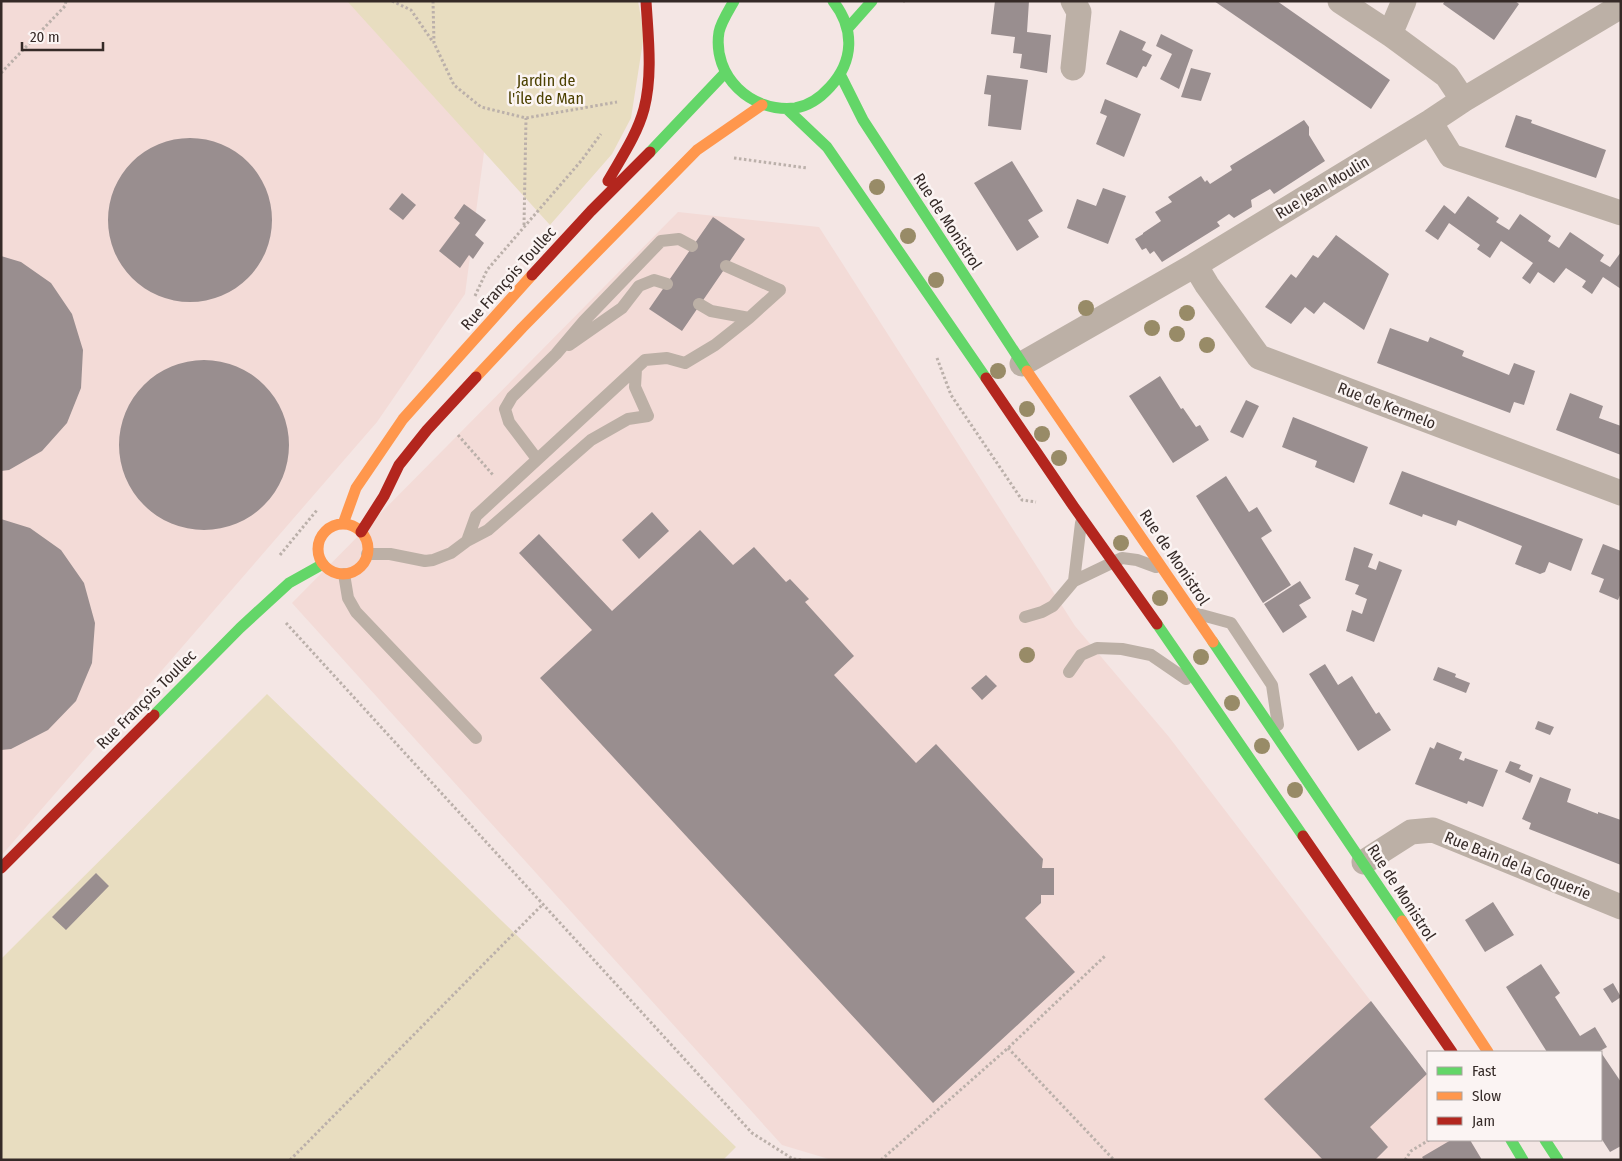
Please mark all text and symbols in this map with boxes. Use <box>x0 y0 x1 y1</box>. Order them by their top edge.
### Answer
scale bar <box>22 20 104 52</box>
text: 20 m <box>30 28 60 46</box>
park label: Jardin de l'île de Man <box>508 71 584 108</box>
street label: Rue Jean Moulin <box>1272 152 1372 223</box>
street label: Rue de Monistrol <box>909 170 986 273</box>
street label: Rue François Toullec <box>457 223 560 334</box>
street label: Rue de Kermelo <box>1335 378 1439 433</box>
street label: Rue de Monistrol <box>1136 506 1214 609</box>
street label: Rue François Toullec <box>93 646 200 753</box>
street label: Rue Bain de la Coquerie <box>1442 827 1594 904</box>
street label: Rue de Monistrol <box>1363 841 1440 944</box>
legend <box>1427 1051 1602 1141</box>
text: Fast <box>1472 1062 1496 1080</box>
text: Slow <box>1472 1087 1501 1105</box>
text: Jam <box>1472 1112 1495 1130</box>

